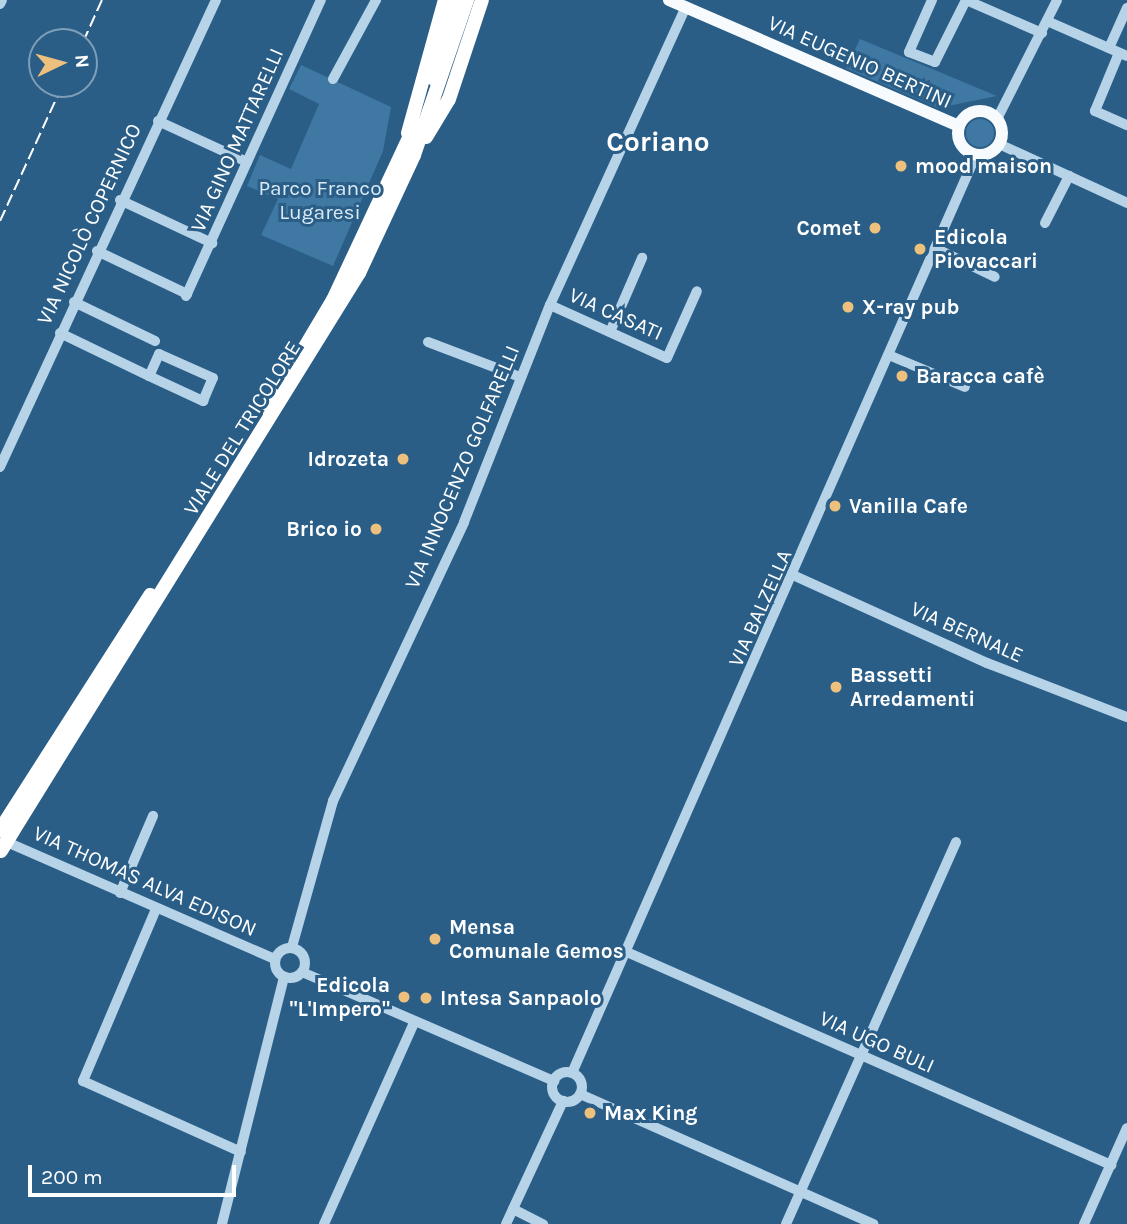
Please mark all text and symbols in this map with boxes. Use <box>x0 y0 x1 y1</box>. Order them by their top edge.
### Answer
street label: VIA EUGENIO BERTINI <box>764 10 956 114</box>
north arrow <box>28 28 98 98</box>
street label: VIA GINO MATTARELLI <box>185 44 289 236</box>
text: N <box>70 54 93 69</box>
street label: VIA NICOLÒ COPERNICO <box>31 119 147 329</box>
district label: Coriano <box>606 125 710 159</box>
place label: mood maison <box>915 153 1052 179</box>
marker: mood maison <box>893 158 909 174</box>
park label: Parco Franco Lugaresi <box>258 175 382 225</box>
place label: Comet <box>796 215 861 241</box>
marker: Comet <box>867 220 883 236</box>
place label: Edicola Piovaccari <box>934 224 1038 274</box>
marker: Edicola Piovaccari <box>912 241 928 257</box>
street label: VIA CASATI <box>565 282 667 346</box>
place label: X-ray pub <box>862 294 959 320</box>
marker: X-ray pub <box>840 299 856 315</box>
street label: VIALE DEL TRICOLORE <box>178 336 306 520</box>
street label: VIA INNOCENZO GOLFARELLI <box>399 342 525 592</box>
place label: Baracca cafè <box>916 363 1045 389</box>
marker: Baracca cafè <box>894 368 910 384</box>
place label: Idrozeta <box>307 446 389 472</box>
marker: Idrozeta <box>395 451 411 467</box>
place label: Vanilla Cafe <box>849 493 968 519</box>
marker: Vanilla Cafe <box>827 498 843 514</box>
place label: Brico io <box>286 516 362 542</box>
marker: Brico io <box>368 521 384 537</box>
street label: VIA BALZELLA <box>723 546 797 670</box>
street label: VIA BERNALE <box>907 596 1027 668</box>
place label: Bassetti Arredamenti <box>850 662 975 712</box>
marker: Bassetti Arredamenti <box>828 679 844 695</box>
street label: VIA THOMAS ALVA EDISON <box>29 820 261 942</box>
place label: Mensa Comunale Gemos <box>449 914 624 964</box>
marker: Mensa Comunale Gemos <box>427 931 443 947</box>
place label: Edicola "L'Impero" <box>289 972 390 1022</box>
place label: Intesa Sanpaolo <box>440 985 602 1011</box>
marker: Edicola "L'Impero" <box>396 989 412 1005</box>
marker: Intesa Sanpaolo <box>418 990 434 1006</box>
street label: VIA UGO BULI <box>816 1005 938 1079</box>
place label: Max King <box>604 1100 698 1126</box>
marker: Max King <box>582 1105 598 1121</box>
scale bar <box>32 1150 240 1194</box>
text: 200 m <box>41 1165 103 1189</box>

